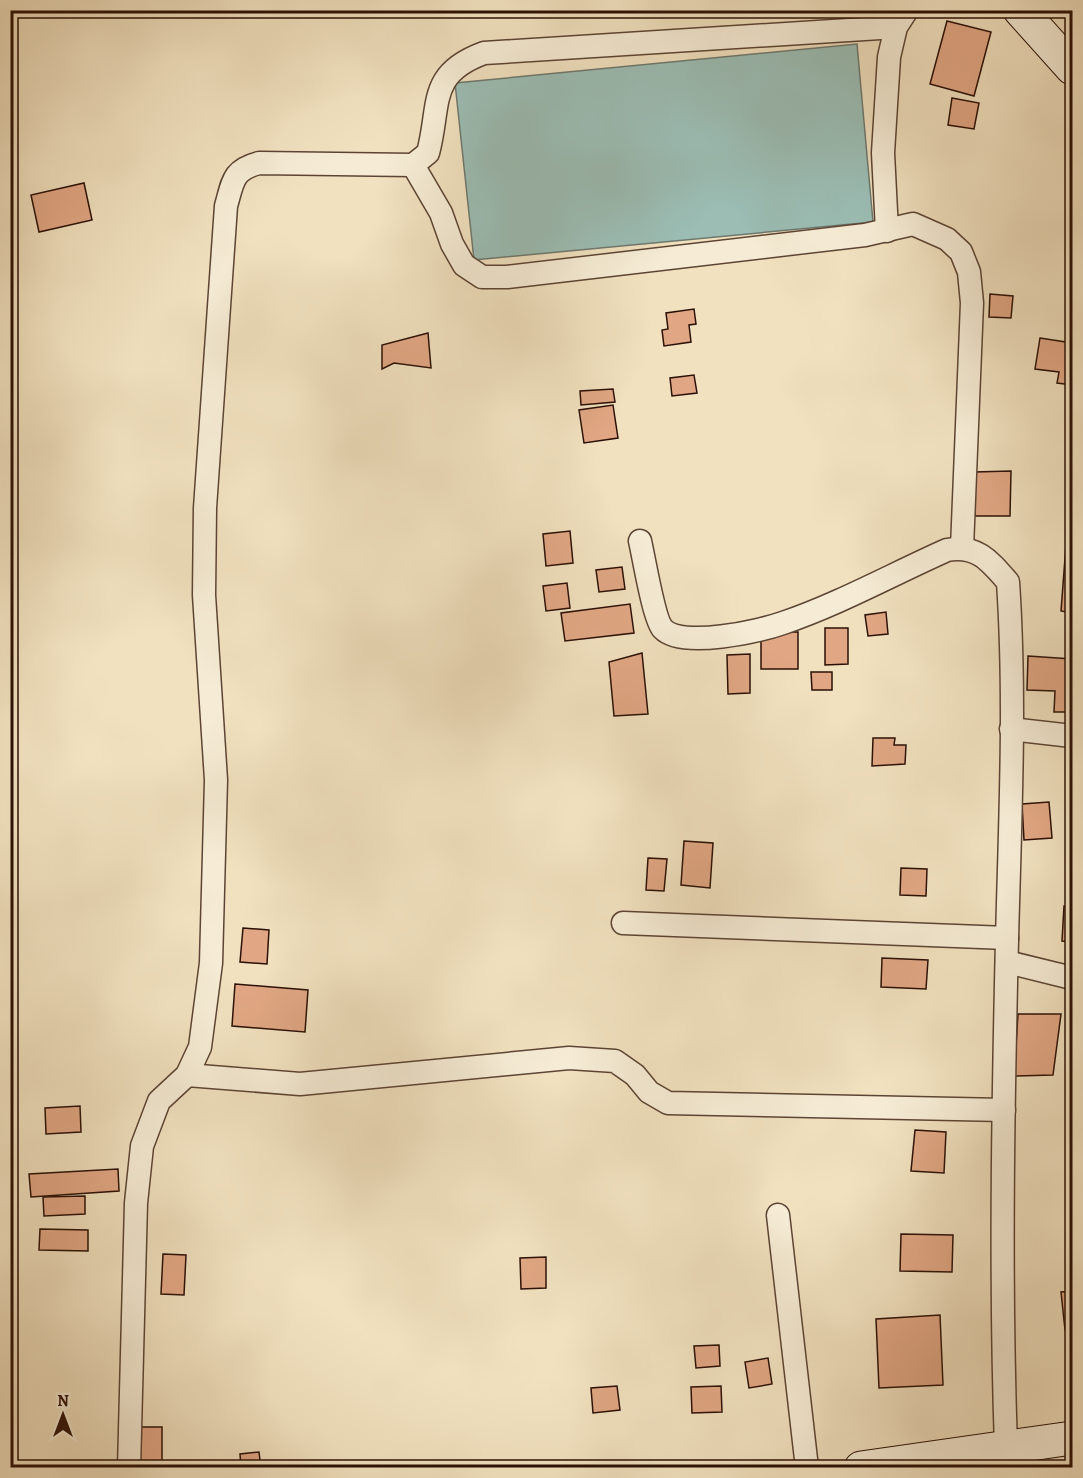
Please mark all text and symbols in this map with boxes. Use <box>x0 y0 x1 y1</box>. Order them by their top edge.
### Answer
north arrow <box>33 1385 93 1445</box>
text: N <box>57 1390 69 1412</box>

